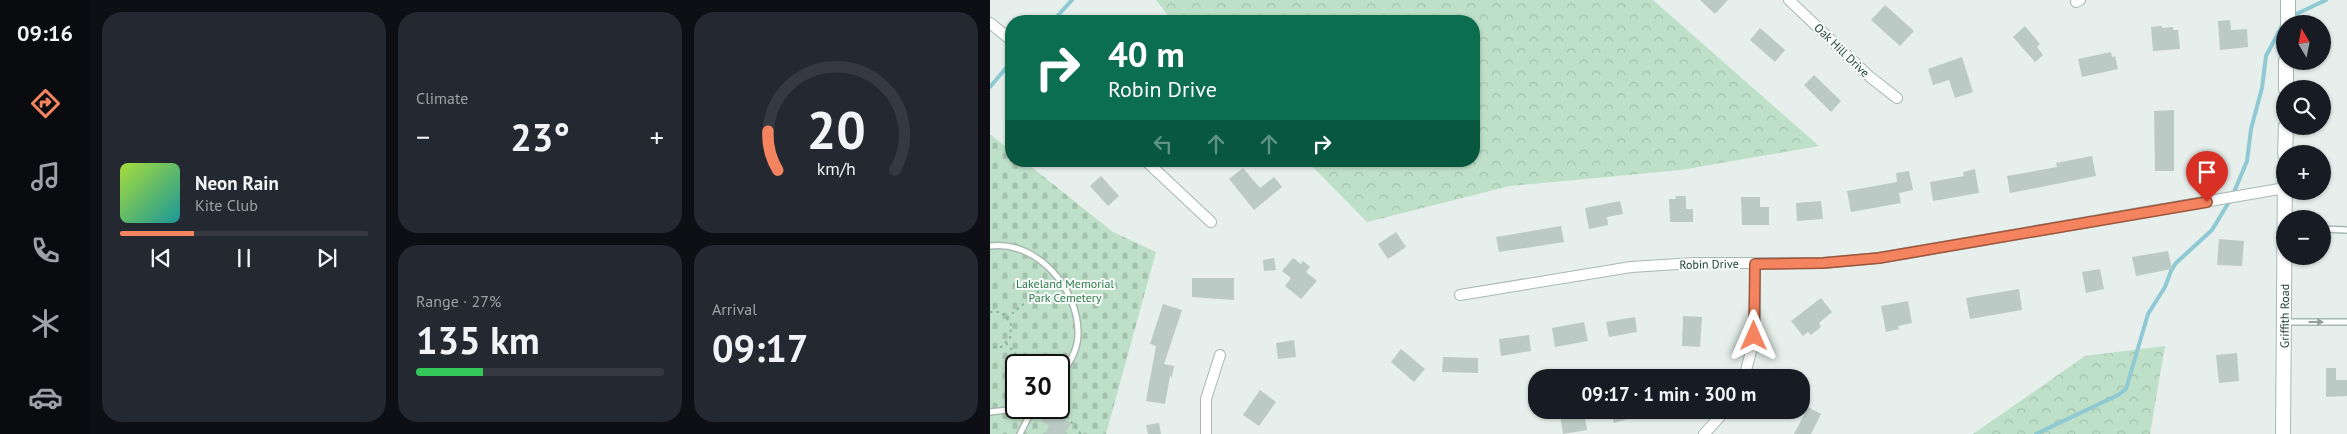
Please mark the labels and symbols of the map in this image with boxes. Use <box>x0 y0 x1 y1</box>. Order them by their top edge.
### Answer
north arrow <box>2276 15 2331 70</box>
street label: Oak Hill Drive <box>1811 20 1873 80</box>
pin <box>2186 151 2228 202</box>
street label: Robin Drive <box>1679 256 1739 272</box>
park label: Lakeland Memorial Park Cemetery <box>1016 276 1114 305</box>
street label: Griffith Road <box>2276 284 2292 348</box>
position arrow <box>1727 309 1779 361</box>
one-way arrow <box>2308 318 2324 326</box>
speed limit sign: 30 <box>1005 354 1070 419</box>

